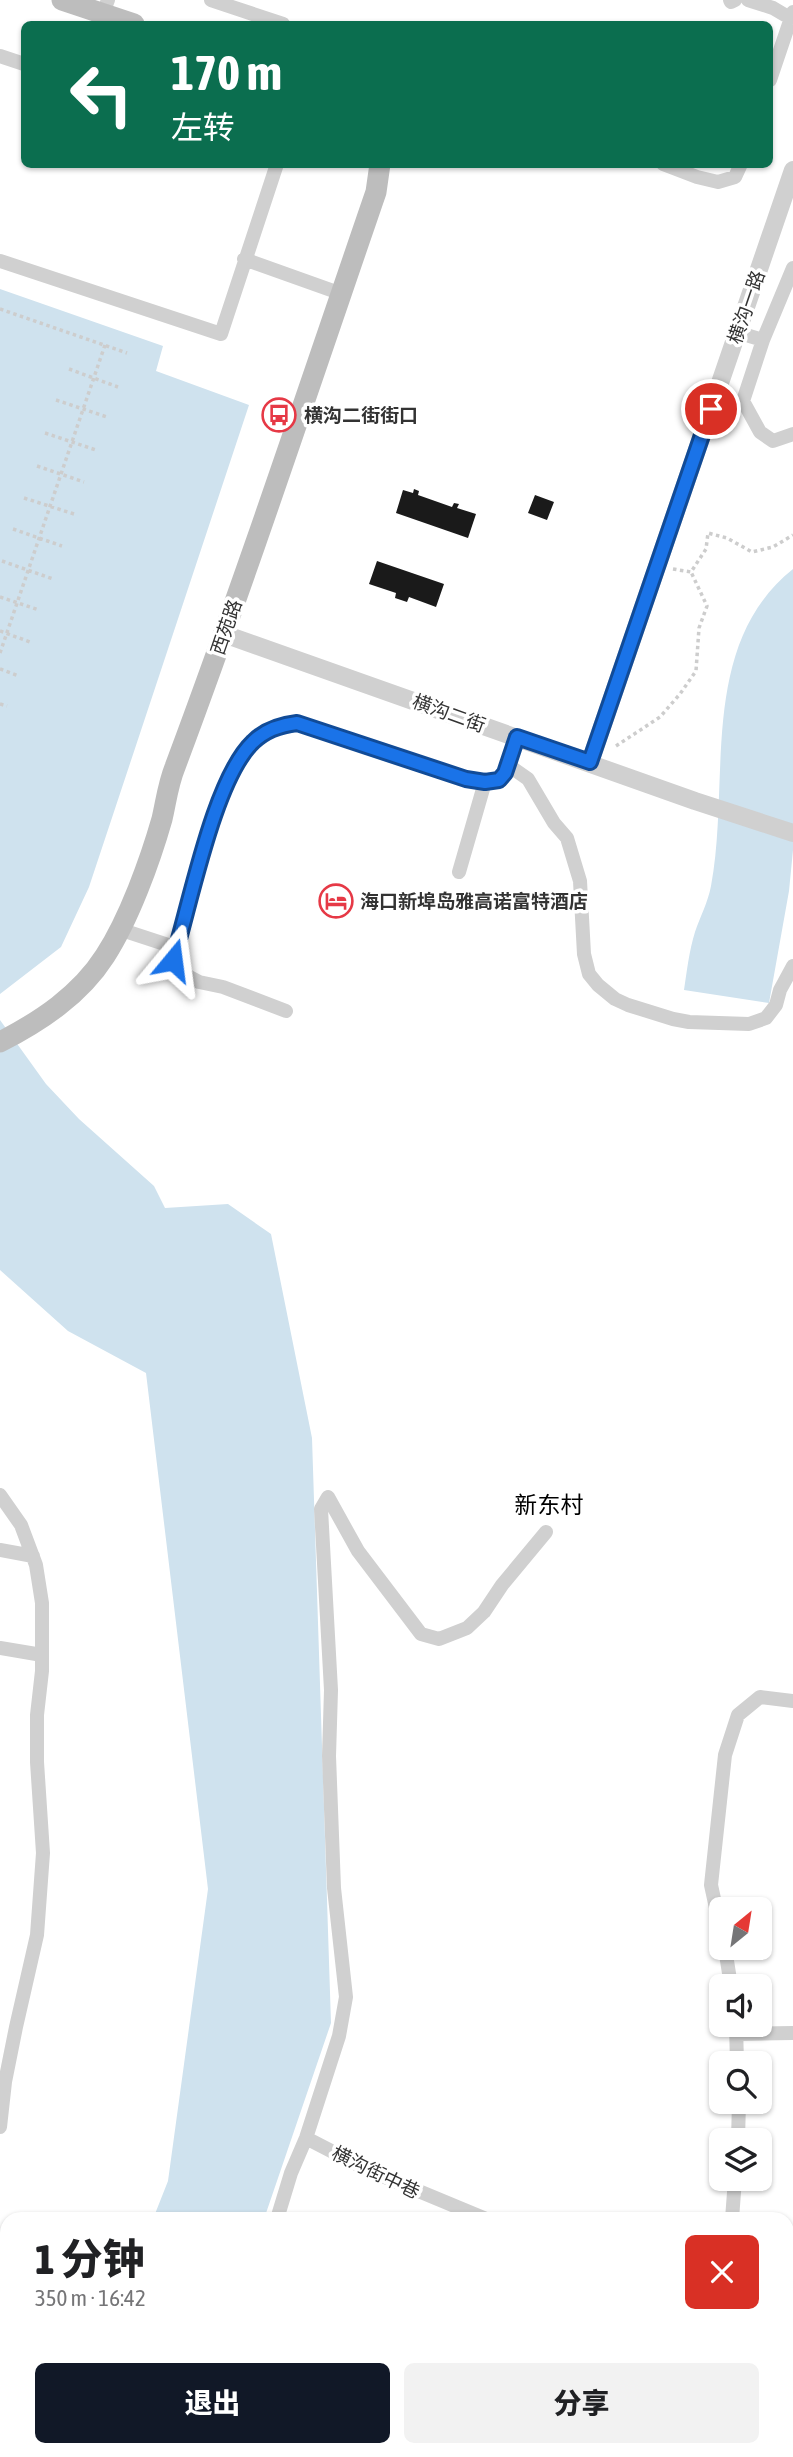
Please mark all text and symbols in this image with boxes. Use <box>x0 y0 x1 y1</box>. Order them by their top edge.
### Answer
text: 170 m <box>171 44 282 100</box>
icon: left <box>56 49 147 140</box>
text: 左转 <box>171 109 235 146</box>
street label: 横沟一路 <box>723 267 769 347</box>
pin <box>681 379 741 439</box>
icon: arrive <box>692 390 730 428</box>
bus stop icon: 横沟二街街口 <box>260 396 298 434</box>
place label: 横沟二街街口 <box>304 404 418 426</box>
street label: 西苑路 <box>206 596 246 658</box>
street label: 横沟二街 <box>410 690 488 736</box>
hotel icon: 海口新埠岛雅高诺富特酒店 <box>317 882 355 920</box>
place label: 海口新埠岛雅高诺富特酒店 <box>360 890 588 912</box>
position arrow <box>136 923 210 997</box>
district label: 新东村 <box>515 1492 584 1518</box>
north arrow <box>709 1897 772 1960</box>
map controls <box>709 1897 772 2191</box>
button: sound <box>709 1974 772 2037</box>
button: search <box>709 2051 772 2114</box>
button: layers <box>709 2128 772 2191</box>
street label: 横沟街中巷 <box>328 2141 424 2203</box>
text: 1 分钟 <box>35 2235 145 2283</box>
button: close <box>685 2235 759 2309</box>
text: 350 m · 16:42 <box>35 2285 146 2311</box>
button: 退出 <box>35 2363 390 2443</box>
button: 分享 <box>404 2363 759 2443</box>

